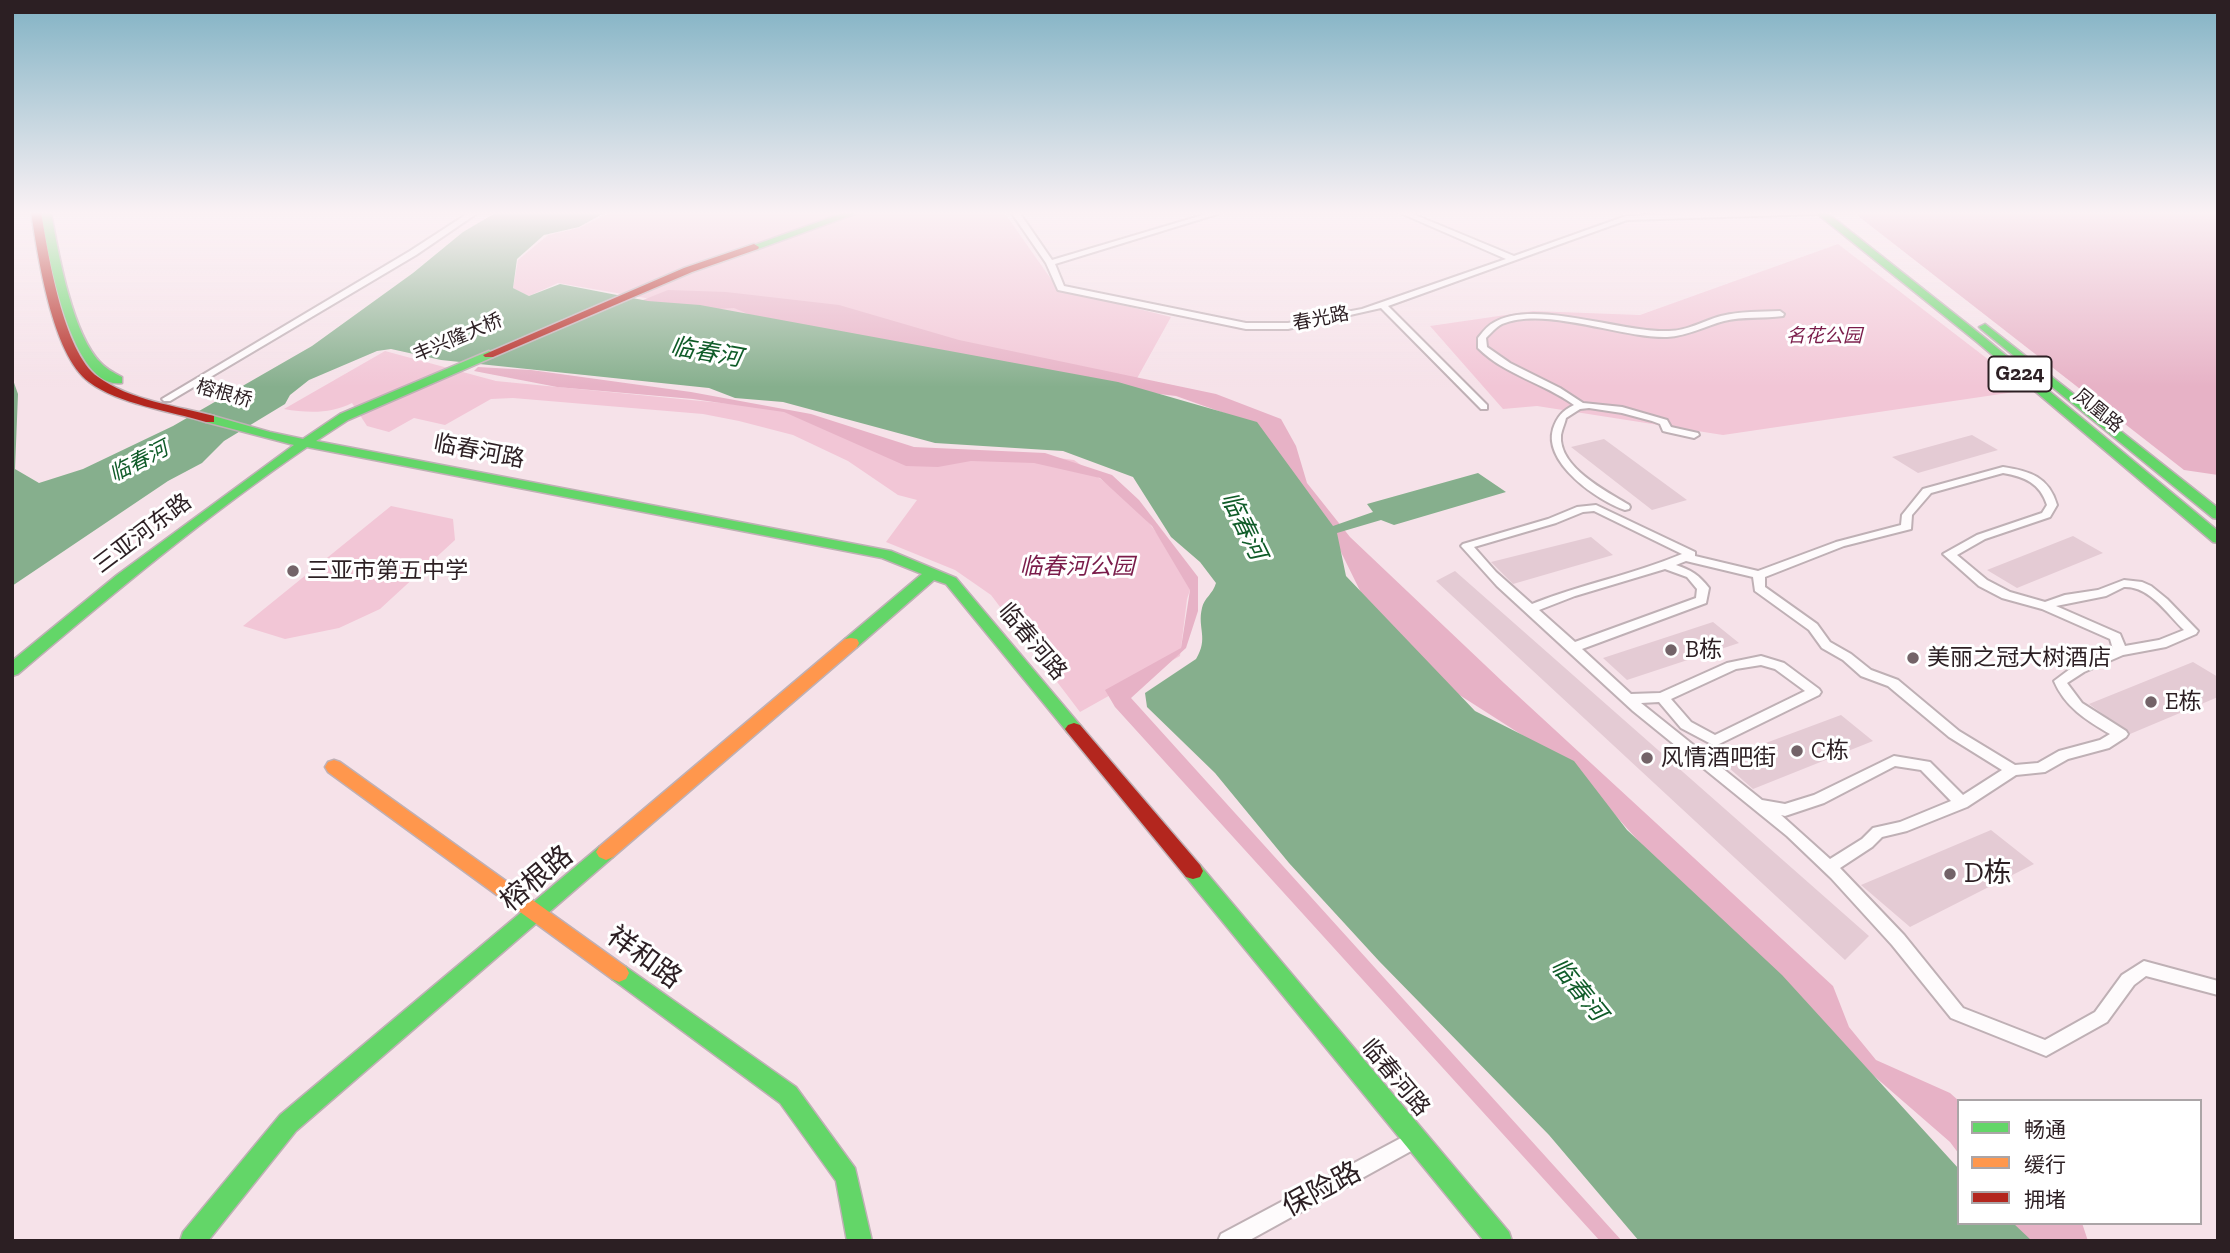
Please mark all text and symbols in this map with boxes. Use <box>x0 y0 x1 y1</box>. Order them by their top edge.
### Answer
street label: 春光路 <box>1291 302 1351 336</box>
street label: 丰兴隆大桥 <box>410 309 506 367</box>
park label: 名花公园 <box>1786 326 1862 348</box>
water label: 临春河 <box>668 333 744 373</box>
road number: G224 <box>1988 356 2052 392</box>
street label: 榕根桥 <box>193 375 255 413</box>
street label: 凤凰路 <box>2069 384 2127 438</box>
street label: 临春河路 <box>431 430 527 474</box>
water label: 临春河 <box>105 436 173 488</box>
water label: 临春河 <box>1214 487 1272 565</box>
street label: 三亚河东路 <box>89 488 197 580</box>
park label: 临春河公园 <box>1020 553 1134 581</box>
place label: 三亚市第五中学 <box>307 557 468 585</box>
marker: 三亚市第五中学 <box>285 563 301 579</box>
street label: 临春河路 <box>992 598 1072 686</box>
place label: B栋 <box>1685 636 1722 664</box>
marker: B栋 <box>1663 642 1679 658</box>
place label: 美丽之冠大树酒店 <box>1927 644 2111 672</box>
marker: 美丽之冠大树酒店 <box>1905 650 1921 666</box>
place label: E栋 <box>2165 688 2202 716</box>
marker: E栋 <box>2143 694 2159 710</box>
place label: C栋 <box>1811 737 1849 765</box>
marker: C栋 <box>1789 743 1805 759</box>
place label: 风情酒吧街 <box>1661 744 1776 772</box>
marker: 风情酒吧街 <box>1639 750 1655 766</box>
street label: 榕根路 <box>494 839 580 919</box>
place label: D栋 <box>1964 857 2012 891</box>
marker: D栋 <box>1942 866 1958 882</box>
street label: 祥和路 <box>600 920 688 996</box>
water label: 临春河 <box>1544 953 1612 1027</box>
street label: 临春河路 <box>1355 1034 1435 1122</box>
legend <box>1957 1099 2202 1225</box>
text: 畅通 <box>2024 1117 2066 1142</box>
text: 缓行 <box>2024 1152 2066 1177</box>
street label: 保险路 <box>1277 1155 1367 1225</box>
text: 拥堵 <box>2024 1187 2066 1212</box>

